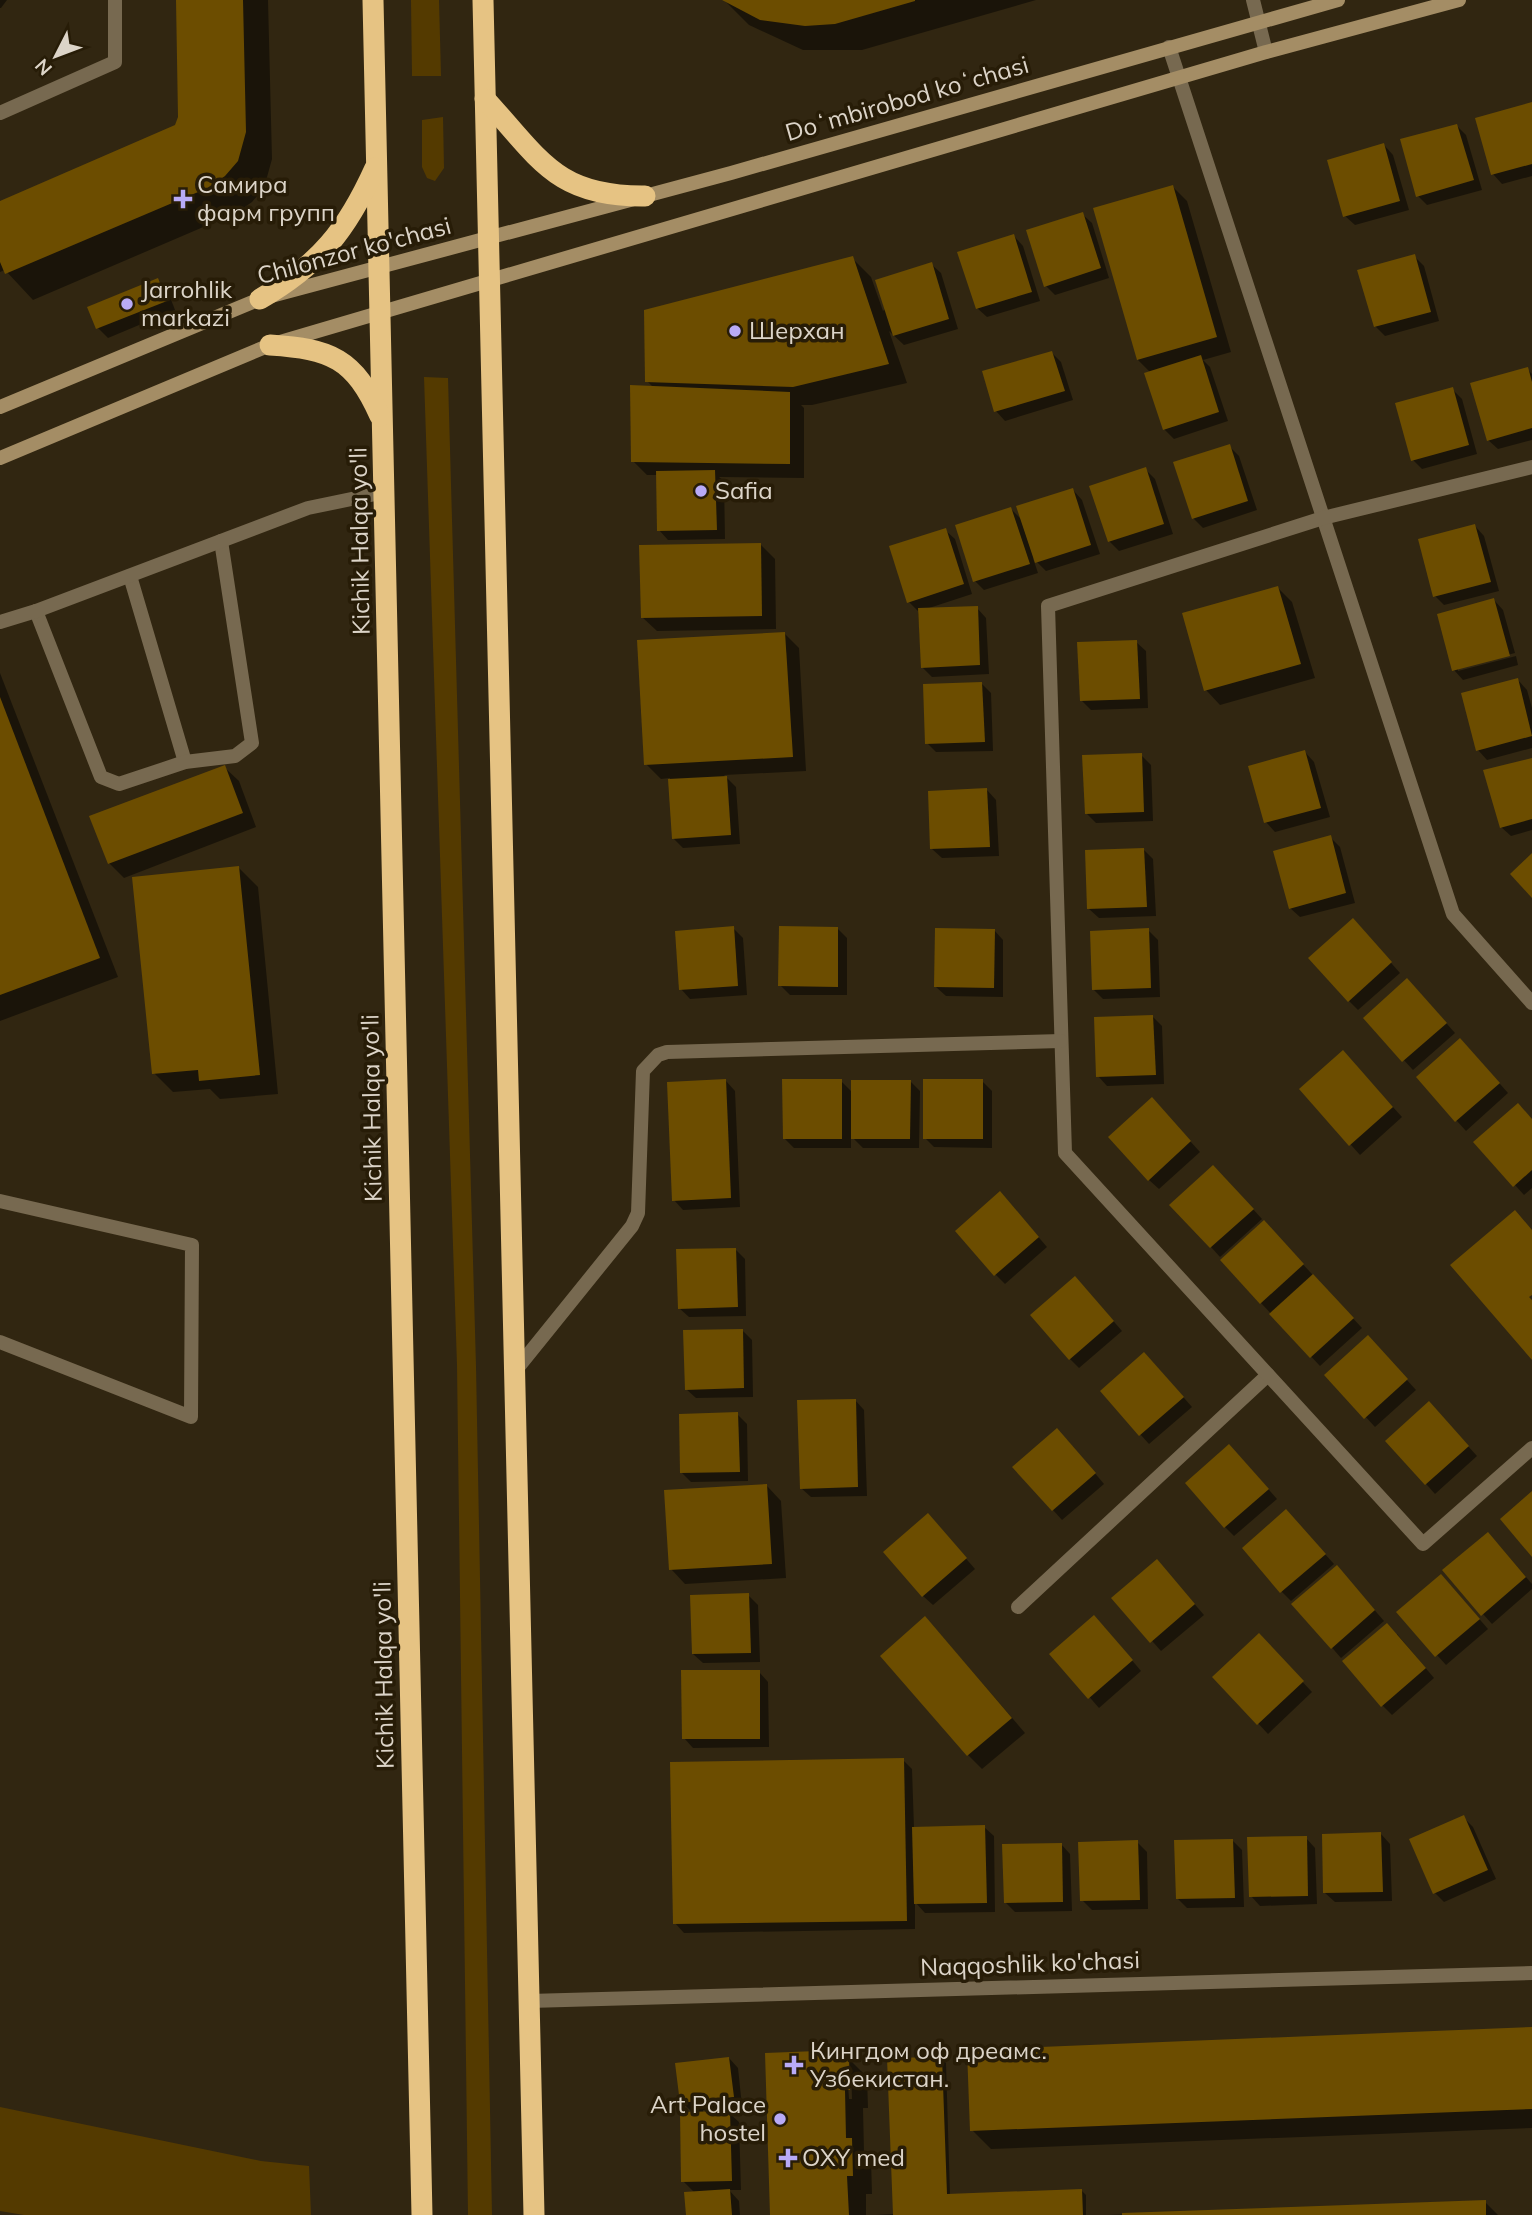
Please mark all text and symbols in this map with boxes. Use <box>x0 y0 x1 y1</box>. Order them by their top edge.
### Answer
north arrow <box>21 21 91 91</box>
street label: Doʻmbirobod koʻchasi <box>782 49 1032 147</box>
text: N <box>30 54 57 81</box>
place label: Самира фарм групп <box>197 169 335 227</box>
marker: Самира фарм групп <box>175 191 191 207</box>
street label: Chilonzor ko'chasi <box>253 210 454 290</box>
place label: Jarrohlik markazi <box>141 274 233 332</box>
marker: Jarrohlik markazi <box>119 296 135 312</box>
place label: Шерхан <box>749 315 845 345</box>
marker: Шерхан <box>727 323 743 339</box>
street label: Kichik Halqa yo'li <box>342 447 376 635</box>
place label: Safia <box>715 475 773 505</box>
marker: Safia <box>693 483 709 499</box>
street label: Kichik Halqa yo'li <box>354 1014 388 1202</box>
street label: Kichik Halqa yo'li <box>366 1581 400 1769</box>
street label: Naqqoshlik ko'chasi <box>920 1944 1140 1982</box>
place label: Кингдом оф дреамс. Узбекистан. <box>809 2035 1047 2093</box>
marker: Кингдом оф дреамс. Узбекистан. <box>784 2055 804 2075</box>
place label: Art Palace hostel <box>650 2089 766 2147</box>
marker: Art Palace hostel <box>772 2111 788 2127</box>
place label: OXY med <box>802 2142 905 2172</box>
marker: OXY med <box>780 2150 796 2166</box>

